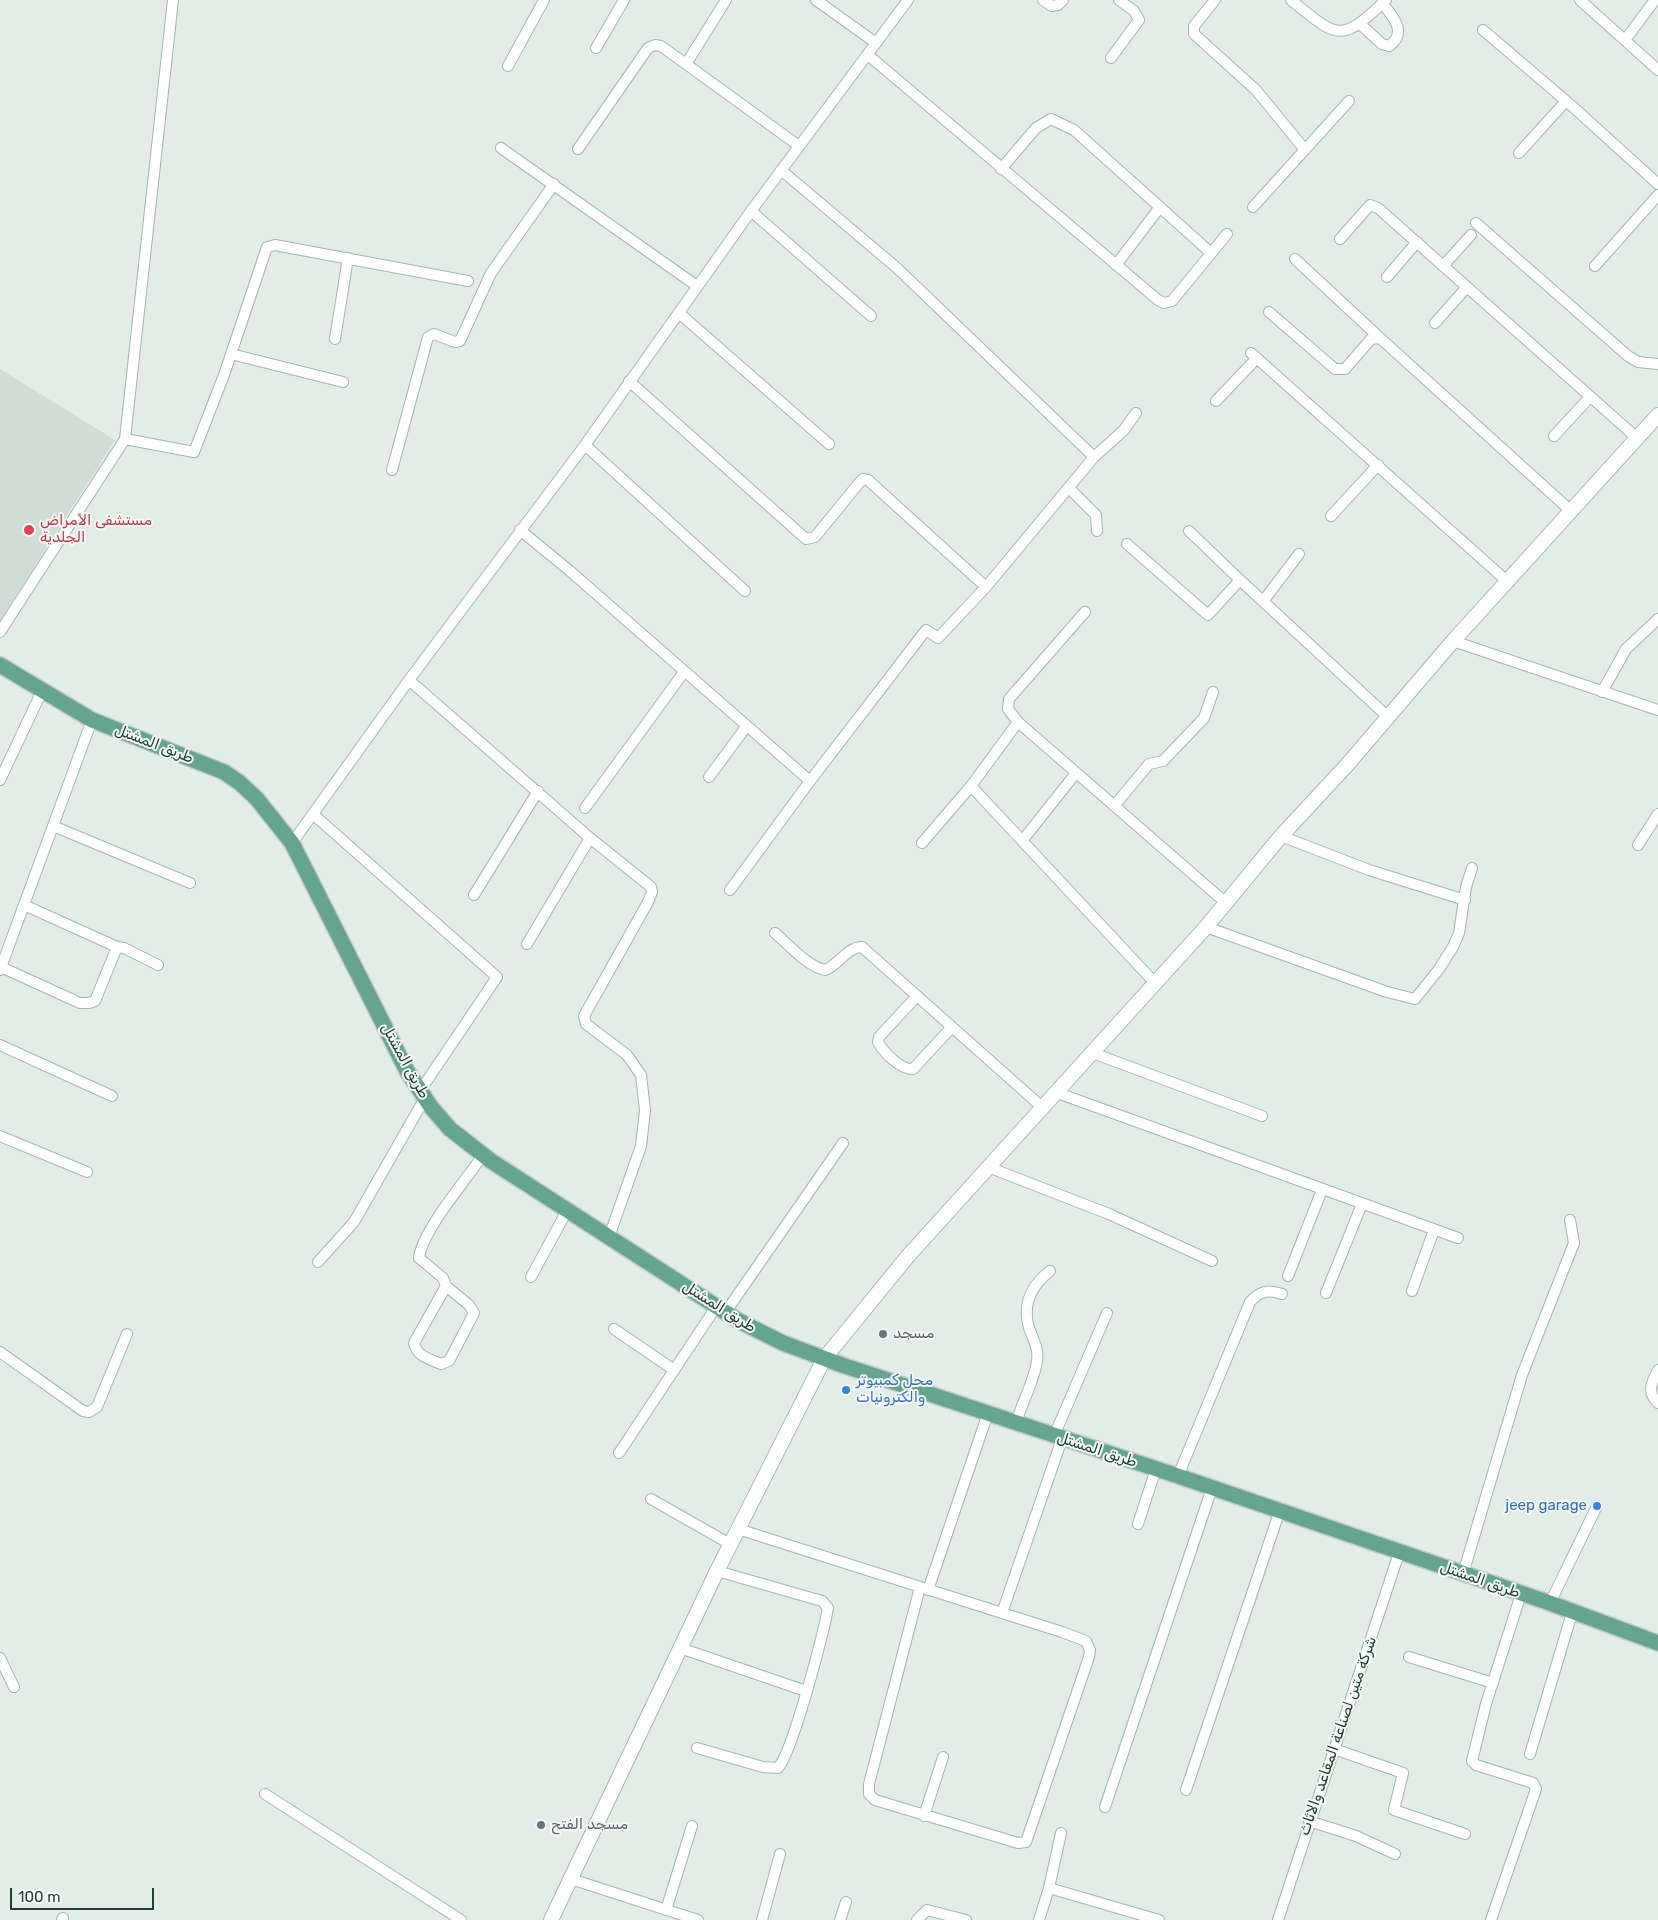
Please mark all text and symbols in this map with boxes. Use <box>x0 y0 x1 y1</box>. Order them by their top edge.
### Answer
place label: مستشفى الأمراض الجلدية <box>40 512 152 547</box>
marker: مستشفى الأمراض الجلدية <box>22 523 36 537</box>
street label: طريق المشتل <box>112 721 196 767</box>
street label: طريق المشتل <box>377 1020 433 1102</box>
street label: طريق المشتل <box>679 1277 759 1337</box>
place label: مسجد <box>893 1325 934 1343</box>
marker: مسجد <box>877 1328 889 1340</box>
place label: محل كمبيوتر والكترونيات <box>856 1372 933 1407</box>
marker: محل كمبيوتر والكترونيات <box>840 1384 852 1396</box>
street label: طريق المشتل <box>1055 1429 1139 1471</box>
place label: jeep garage <box>1505 1497 1587 1515</box>
marker: jeep garage <box>1591 1500 1603 1512</box>
street label: طريق المشتل <box>1438 1558 1522 1602</box>
street label: شركة متين لصناعة المقاعد والاثاث <box>1295 1634 1381 1838</box>
place label: مسجد الفتح <box>551 1816 628 1834</box>
marker: مسجد الفتح <box>535 1819 547 1831</box>
scale bar <box>12 1878 156 1910</box>
text: 100 m <box>18 1888 60 1906</box>

